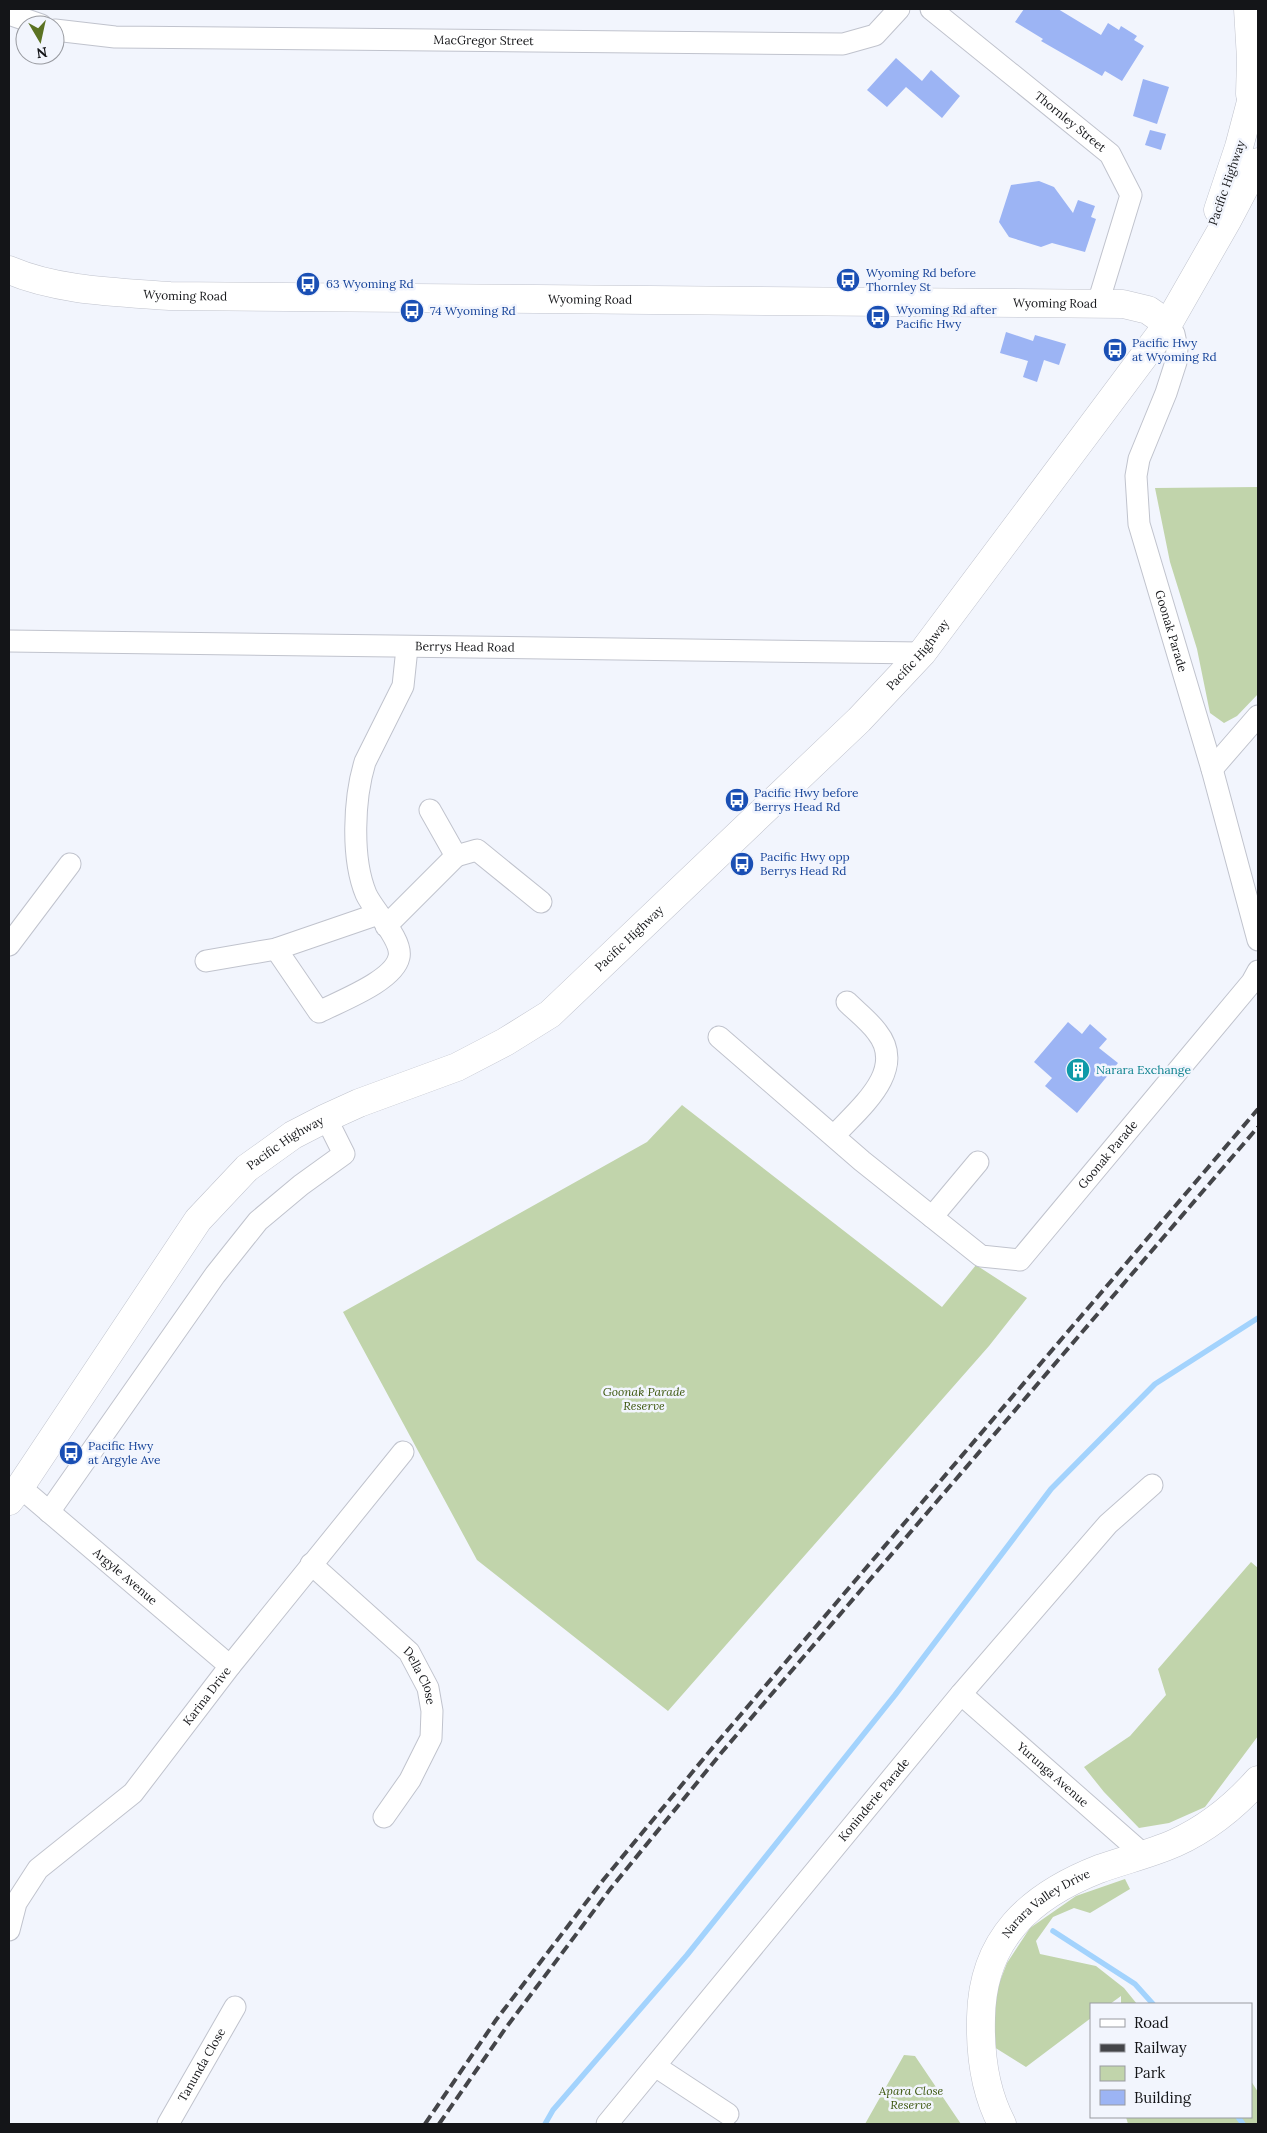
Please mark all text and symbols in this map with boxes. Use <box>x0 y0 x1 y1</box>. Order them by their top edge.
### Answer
north arrow <box>15 15 65 65</box>
street label: MacGregor Street <box>433 32 534 48</box>
text: N <box>35 43 49 63</box>
street label: Thornley Street <box>1032 88 1109 155</box>
street label: Pacific Highway <box>1205 138 1248 227</box>
place label: Wyoming Rd before Thornley St <box>866 265 977 294</box>
bus stop icon: Wyoming Rd before Thornley St <box>835 267 861 293</box>
bus stop icon: 63 Wyoming Rd <box>295 271 321 297</box>
place label: 63 Wyoming Rd <box>326 276 414 291</box>
street label: Wyoming Road <box>143 286 227 303</box>
street label: Wyoming Road <box>548 291 632 307</box>
street label: Wyoming Road <box>1013 295 1097 311</box>
bus stop icon: 74 Wyoming Rd <box>399 298 425 324</box>
place label: Wyoming Rd after Pacific Hwy <box>896 302 997 331</box>
place label: 74 Wyoming Rd <box>430 303 516 318</box>
bus stop icon: Wyoming Rd after Pacific Hwy <box>865 304 891 330</box>
place label: Pacific Hwy at Wyoming Rd <box>1132 335 1217 364</box>
bus stop icon: Pacific Hwy at Wyoming Rd <box>1102 337 1128 363</box>
street label: Goonak Parade <box>1152 588 1191 674</box>
street label: Pacific Highway <box>883 615 952 693</box>
street label: Berrys Head Road <box>415 638 515 655</box>
place label: Pacific Hwy before Berrys Head Rd <box>754 785 859 814</box>
bus stop icon: Pacific Hwy before Berrys Head Rd <box>724 787 750 813</box>
place label: Pacific Hwy opp Berrys Head Rd <box>760 849 850 878</box>
bus stop icon: Pacific Hwy opp Berrys Head Rd <box>729 851 755 877</box>
street label: Pacific Highway <box>592 902 667 974</box>
building icon: Narara Exchange <box>1065 1057 1091 1083</box>
place label: Narara Exchange <box>1096 1062 1191 1077</box>
street label: Pacific Highway <box>243 1112 327 1173</box>
street label: Goonak Parade <box>1075 1117 1141 1192</box>
park label: Goonak Parade Reserve <box>603 1384 686 1413</box>
place label: Pacific Hwy at Argyle Ave <box>88 1438 161 1467</box>
bus stop icon: Pacific Hwy at Argyle Ave <box>58 1440 84 1466</box>
street label: Argyle Avenue <box>89 1544 161 1608</box>
street label: Della Close <box>401 1643 439 1706</box>
street label: Karina Drive <box>180 1663 234 1728</box>
street label: Yurunga Avenue <box>1013 1738 1092 1810</box>
street label: Koninderie Parade <box>835 1754 913 1844</box>
street label: Narara Valley Drive <box>998 1865 1093 1941</box>
legend <box>1090 2003 1252 2118</box>
text: Road <box>1134 2013 1169 2032</box>
street label: Tanunda Close <box>174 2025 229 2104</box>
text: Railway <box>1134 2038 1187 2057</box>
text: Park <box>1134 2063 1165 2082</box>
park label: Apara Close Reserve <box>878 2083 944 2112</box>
text: Building <box>1134 2088 1192 2107</box>

